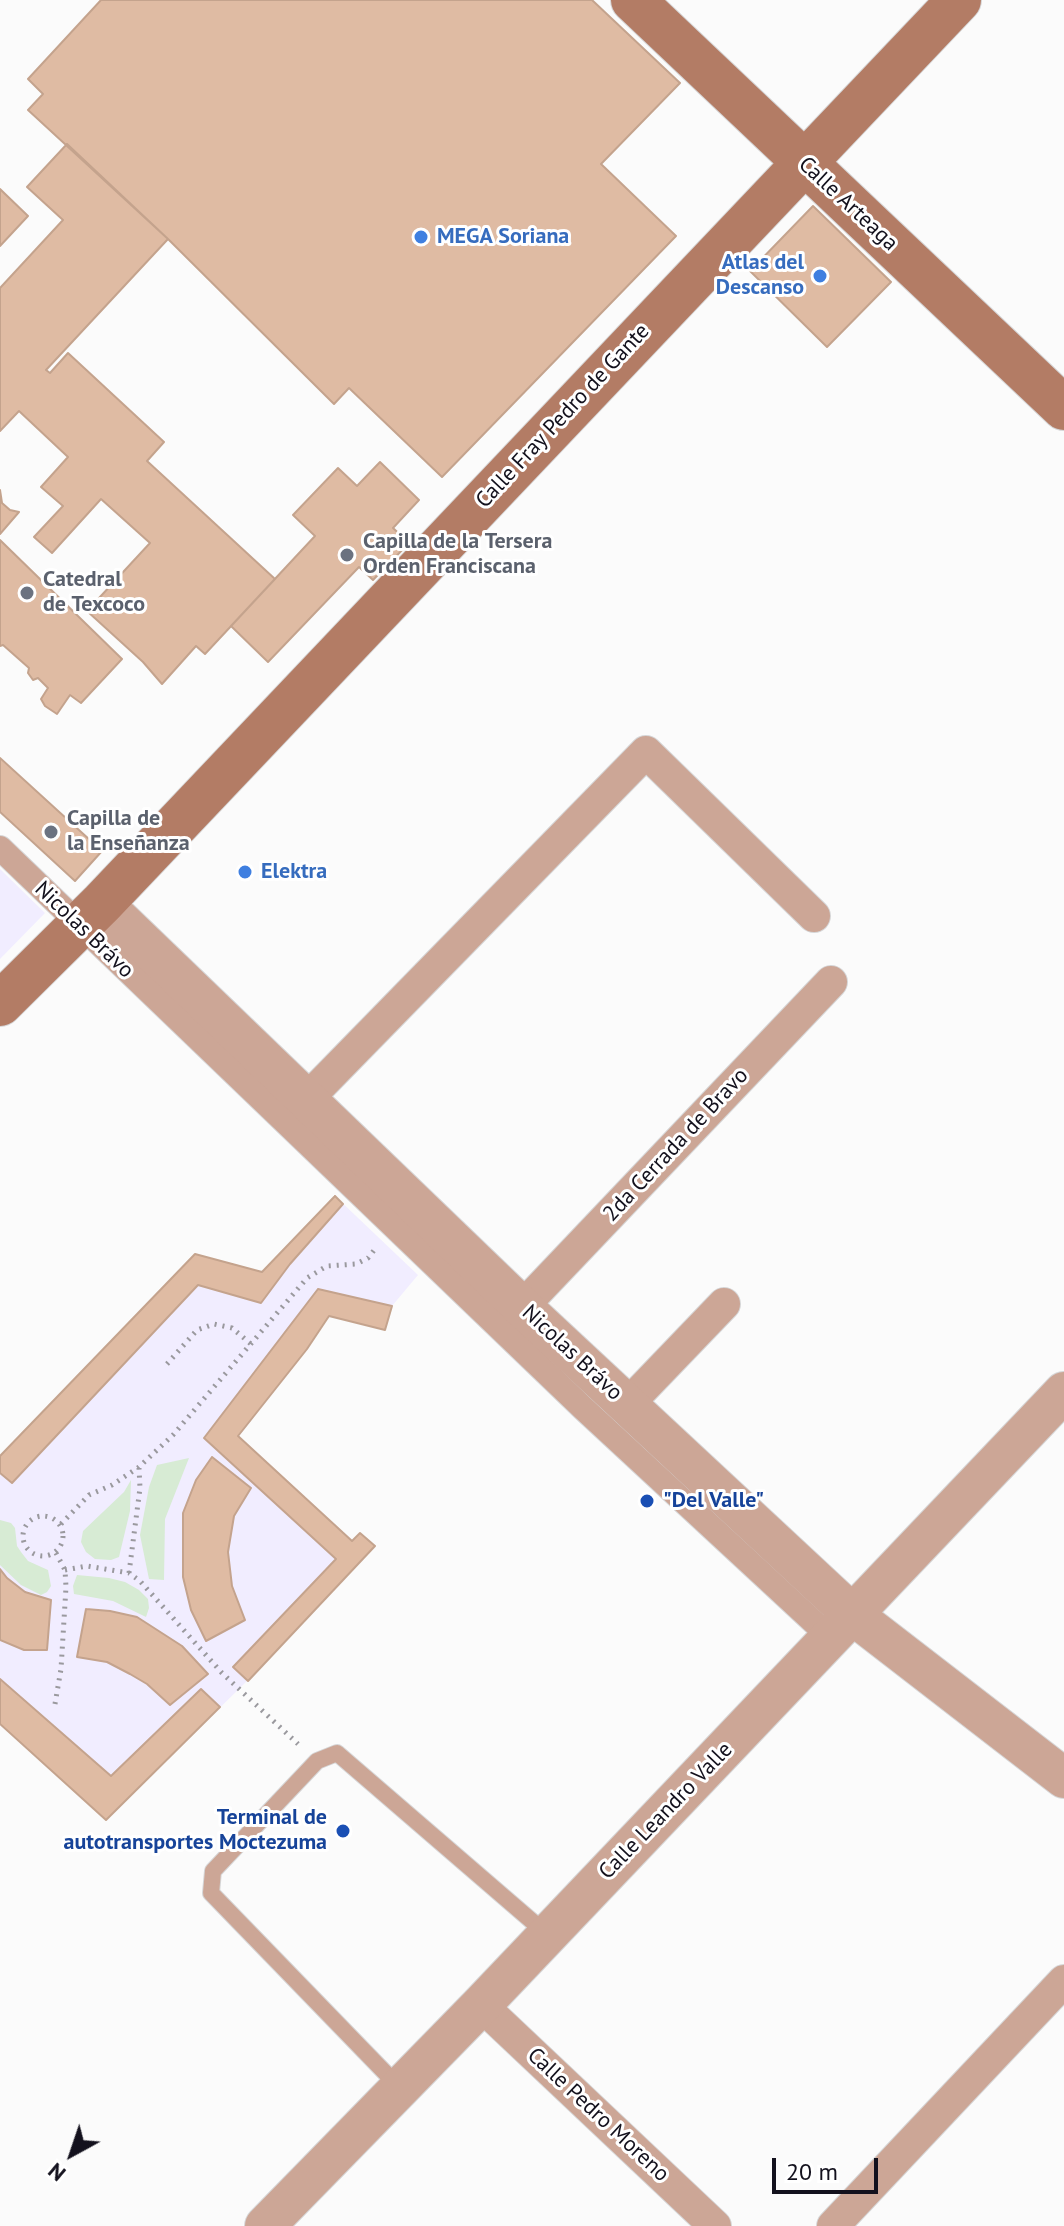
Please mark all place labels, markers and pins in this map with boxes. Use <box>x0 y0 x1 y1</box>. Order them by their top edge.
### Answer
place label: MEGA Soriana <box>437 224 569 250</box>
marker: MEGA Soriana <box>412 228 430 246</box>
place label: Atlas del Descanso <box>716 250 804 302</box>
marker: Atlas del Descanso <box>811 267 829 285</box>
place label: Capilla de la Tersera Orden Franciscana <box>363 529 552 580</box>
marker: Capilla de la Tersera Orden Franciscana <box>338 546 356 564</box>
place label: Catedral de Texcoco <box>43 567 145 618</box>
marker: Catedral de Texcoco <box>18 584 36 602</box>
place label: Capilla de la Enseñanza <box>67 806 190 858</box>
marker: Capilla de la Enseñanza <box>42 823 60 841</box>
place label: Elektra <box>261 859 327 885</box>
marker: Elektra <box>236 863 254 881</box>
place label: "Del Valle" <box>663 1488 764 1514</box>
marker: "Del Valle" <box>638 1492 656 1510</box>
place label: Terminal de autotransportes Moctezuma <box>64 1805 327 1856</box>
marker: Terminal de autotransportes Moctezuma <box>334 1822 352 1840</box>

